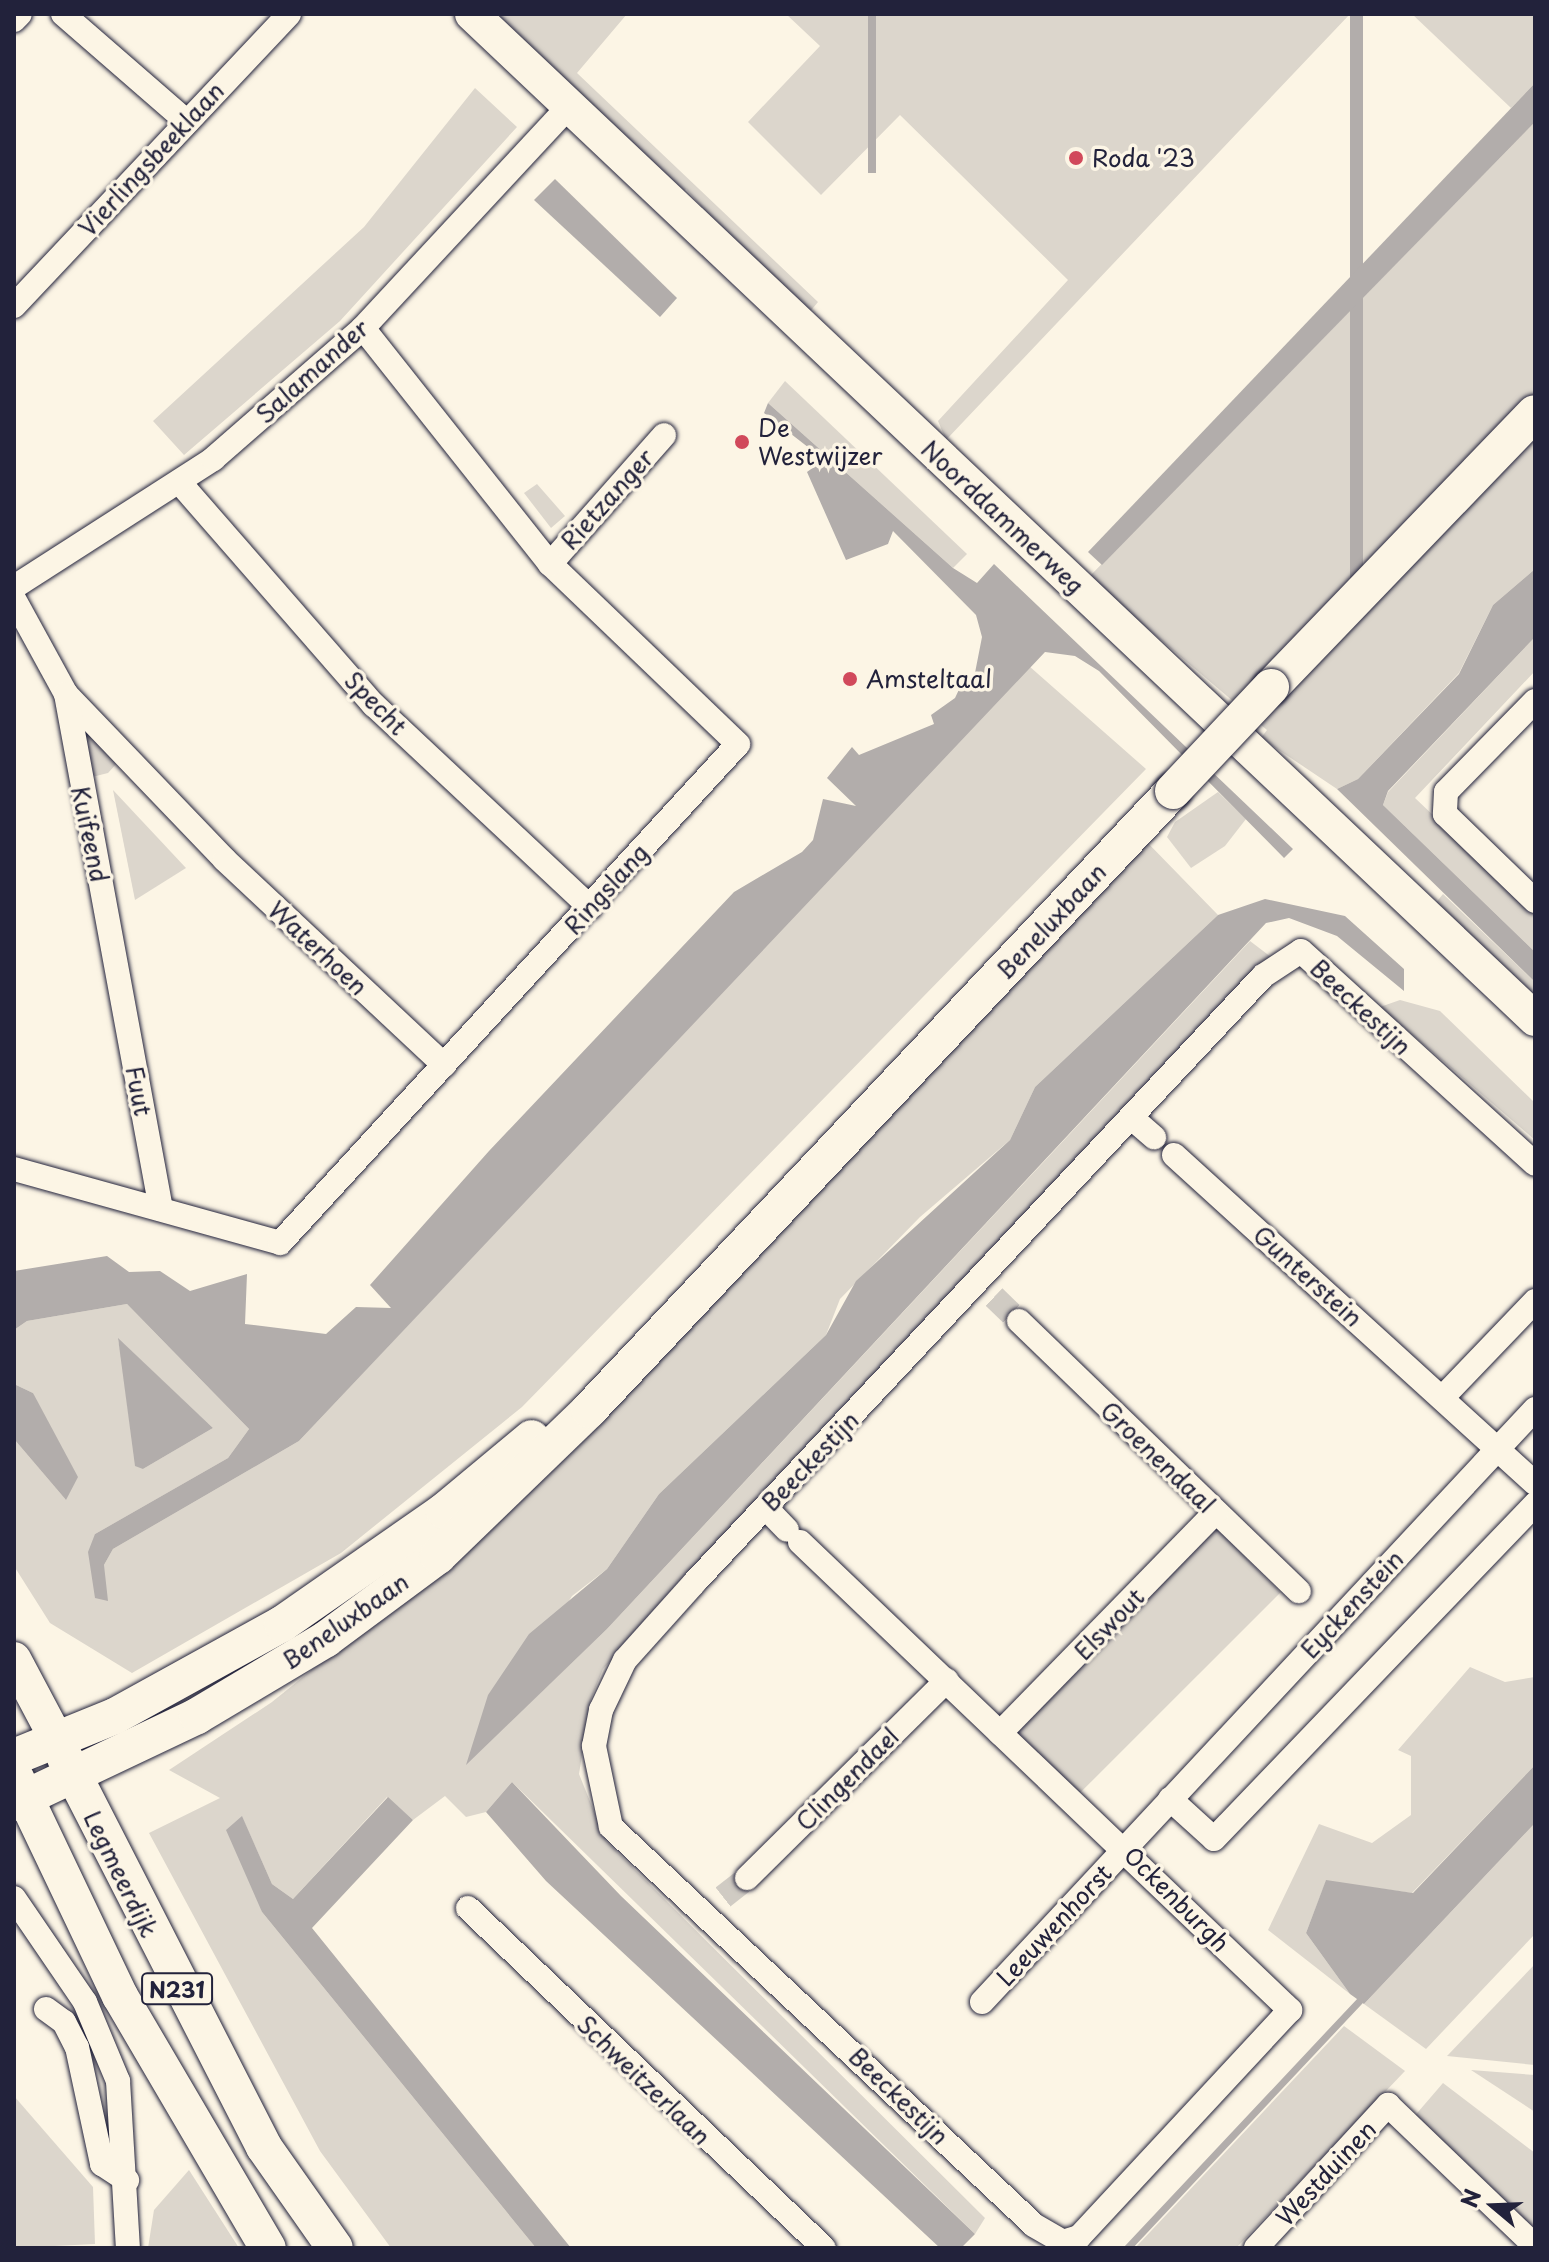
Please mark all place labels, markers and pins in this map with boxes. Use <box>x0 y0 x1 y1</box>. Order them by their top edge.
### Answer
place label: Roda '23 <box>1092 144 1196 172</box>
marker: Roda '23 <box>1067 149 1085 167</box>
place label: De Westwijzer <box>758 414 882 470</box>
marker: De Westwijzer <box>733 433 751 451</box>
place label: Amsteltaal <box>866 665 992 693</box>
marker: Amsteltaal <box>841 670 859 688</box>

